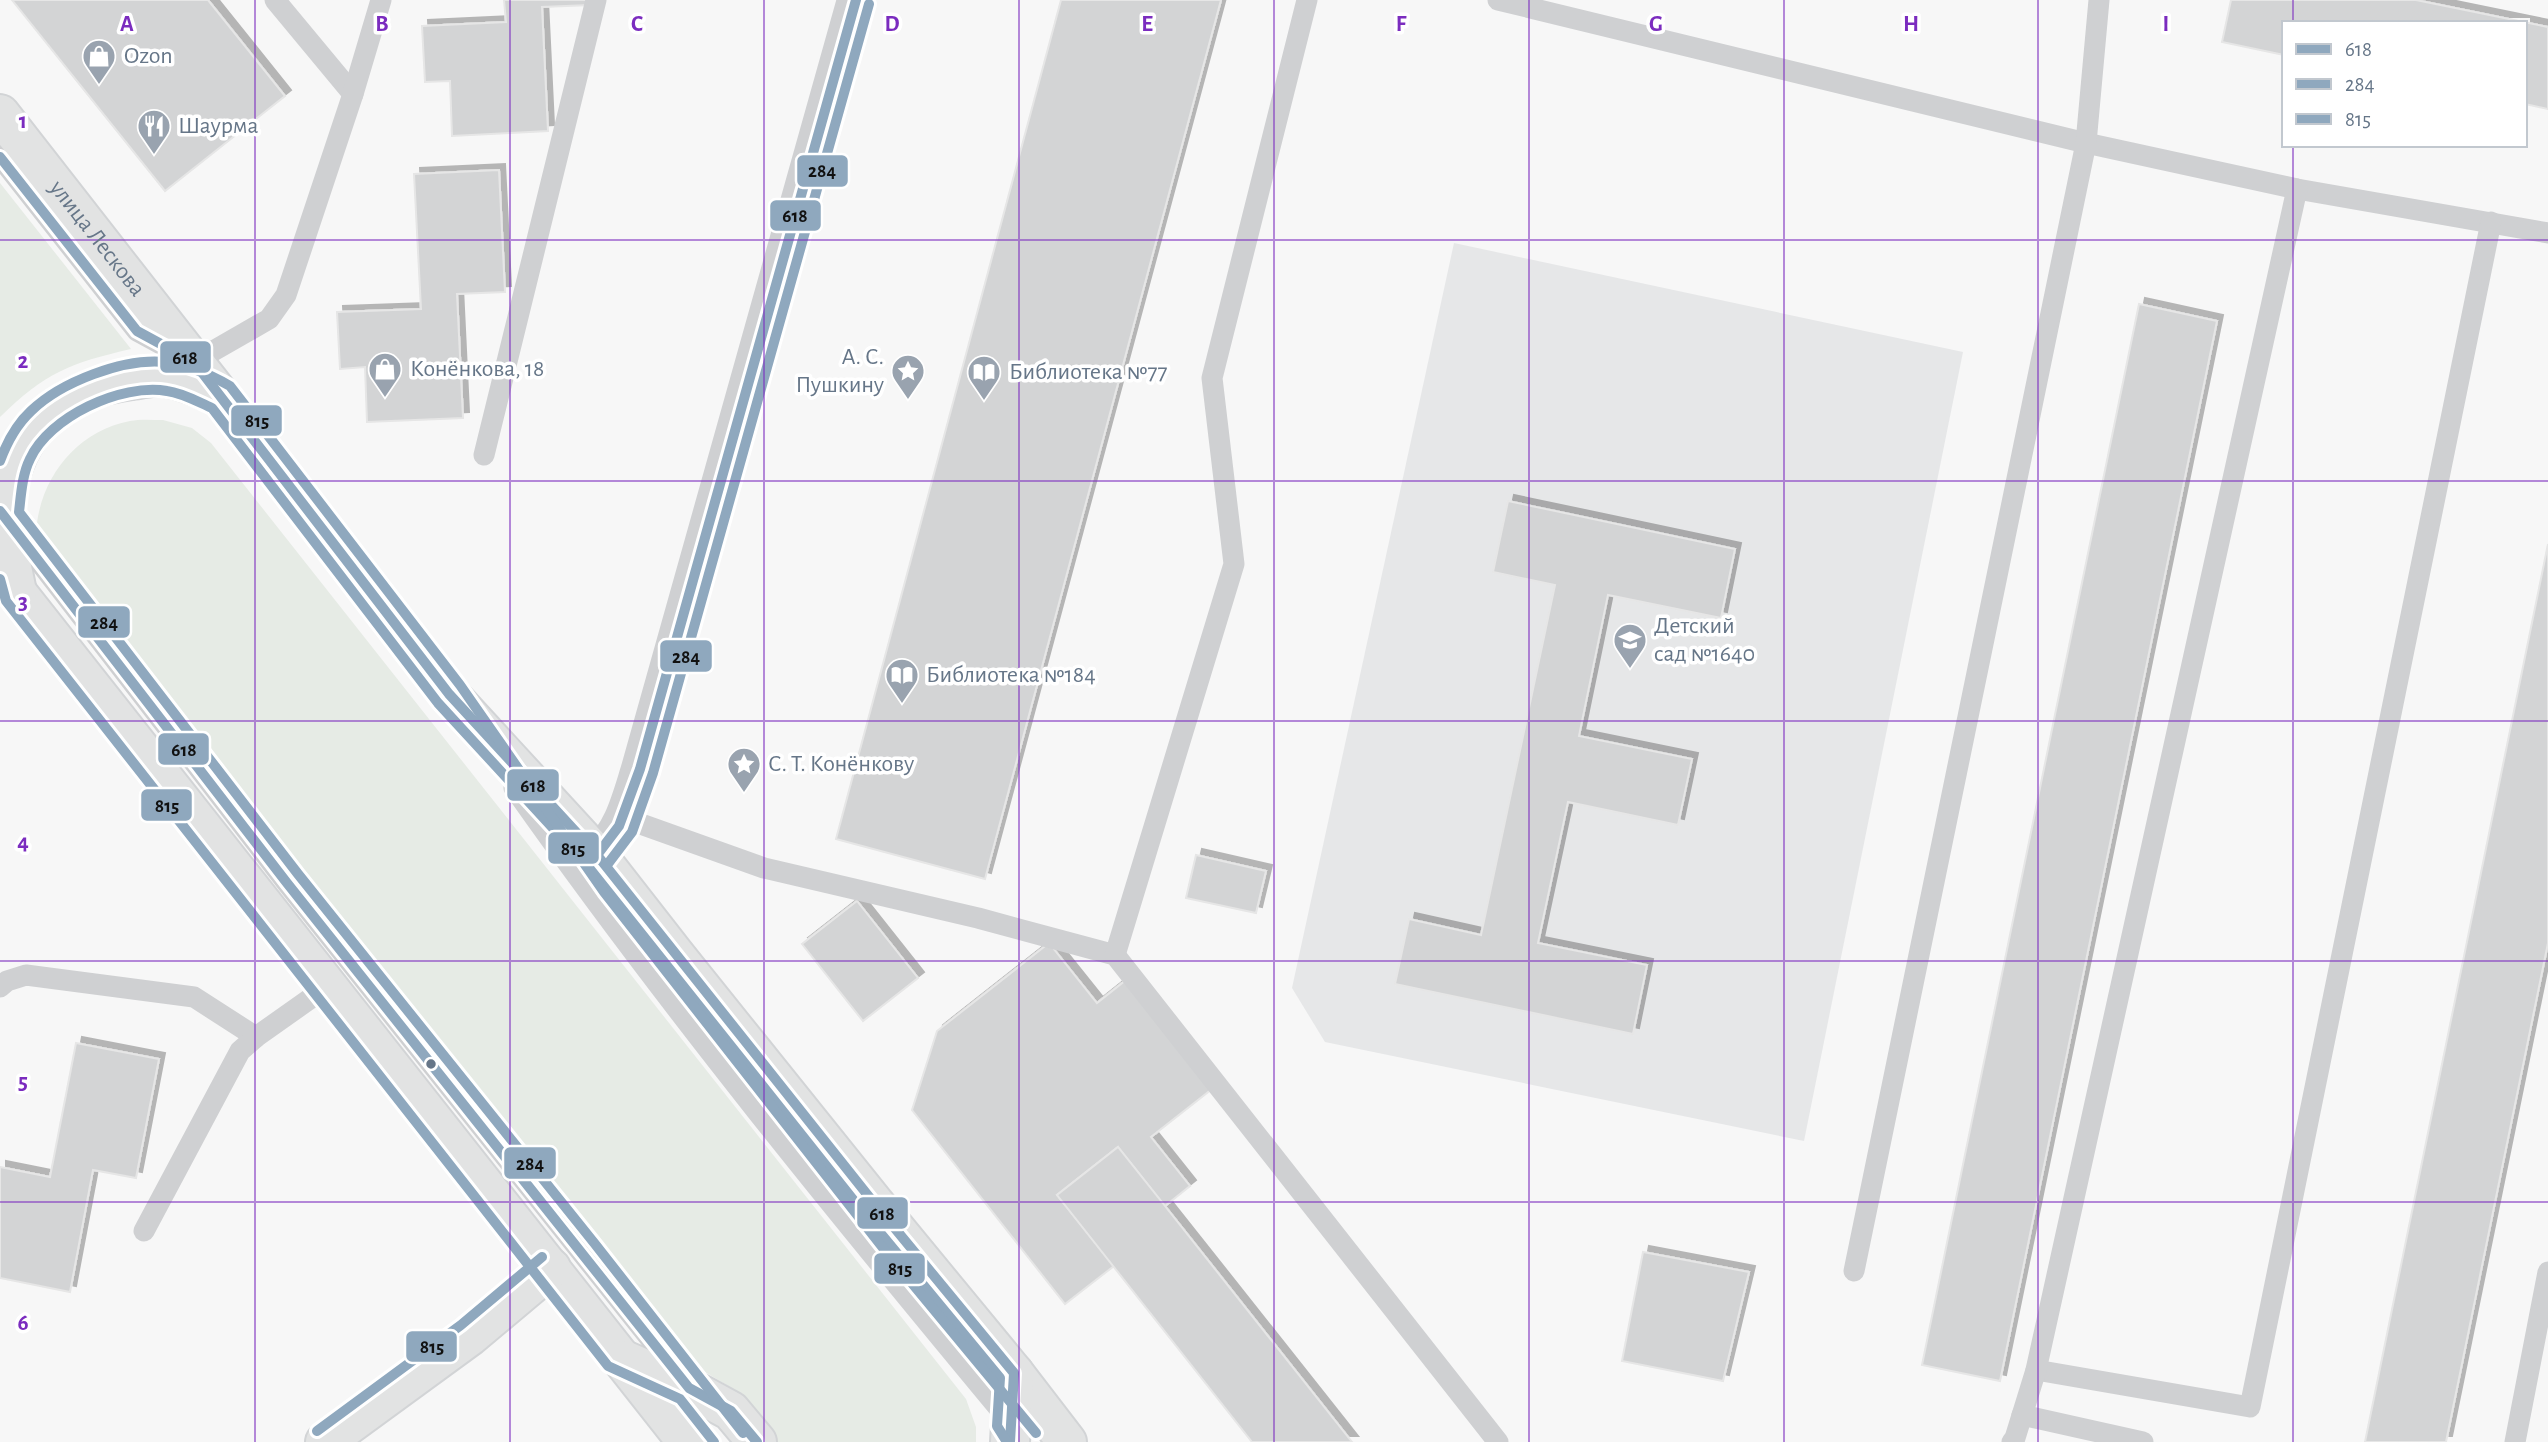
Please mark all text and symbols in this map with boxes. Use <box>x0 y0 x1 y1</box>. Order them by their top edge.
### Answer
text: A <box>120 13 134 36</box>
text: B <box>375 13 389 36</box>
text: C <box>631 13 643 36</box>
text: D <box>884 13 900 36</box>
text: E <box>1141 13 1153 36</box>
text: F <box>1396 13 1407 36</box>
text: G <box>1649 13 1663 36</box>
text: H <box>1903 13 1919 36</box>
text: I <box>2163 13 2169 36</box>
legend <box>2282 21 2527 147</box>
shop icon: Ozon <box>80 37 118 86</box>
text: 618 <box>2345 39 2372 60</box>
place label: Ozon <box>124 44 173 68</box>
text: 284 <box>2345 74 2375 95</box>
restaurant icon: Шаурма <box>135 107 173 156</box>
text: 815 <box>2345 109 2371 130</box>
text: 1 <box>19 110 27 133</box>
place label: Шаурма <box>178 114 259 138</box>
line badge: 284 <box>796 154 849 188</box>
text: 284 <box>808 162 836 181</box>
street label: улица Лескова <box>44 175 150 301</box>
line badge: 618 <box>769 199 822 232</box>
text: 618 <box>782 207 808 226</box>
line badge: 618 <box>159 340 212 374</box>
place label: А. С. Пушкину <box>796 345 885 397</box>
text: 618 <box>172 349 198 368</box>
text: 2 <box>18 350 29 373</box>
shop icon: Конёнкова, 18 <box>366 350 404 399</box>
place icon: А. С. Пушкину <box>889 352 927 401</box>
library icon: Библиотека №77 <box>965 353 1003 402</box>
place label: Конёнкова, 18 <box>410 357 544 381</box>
place label: Библиотека №77 <box>1009 360 1168 384</box>
line badge: 815 <box>230 404 283 437</box>
text: 815 <box>245 412 269 431</box>
text: 3 <box>18 591 28 614</box>
line badge: 284 <box>77 605 131 639</box>
text: 284 <box>90 614 118 633</box>
place label: Детский сад №1640 <box>1654 614 1755 666</box>
school or university icon: Детский сад №1640 <box>1611 621 1649 670</box>
line badge: 284 <box>659 639 713 673</box>
text: 284 <box>672 648 700 667</box>
library icon: Библиотека №184 <box>883 656 921 705</box>
place label: Библиотека №184 <box>926 663 1096 687</box>
line badge: 618 <box>157 732 210 766</box>
text: 618 <box>171 741 197 760</box>
place icon: С. Т. Конёнкову <box>725 745 763 794</box>
place label: С. Т. Конёнкову <box>768 752 915 776</box>
line badge: 618 <box>506 768 560 802</box>
text: 618 <box>520 777 546 796</box>
line badge: 815 <box>140 788 193 822</box>
text: 815 <box>155 797 179 816</box>
text: 4 <box>17 831 29 854</box>
line badge: 815 <box>547 831 600 865</box>
text: 815 <box>561 840 585 859</box>
unlabelled marker <box>424 1057 438 1071</box>
text: 5 <box>18 1071 28 1094</box>
line badge: 284 <box>503 1146 557 1180</box>
text: 284 <box>516 1155 544 1174</box>
line badge: 618 <box>856 1196 909 1230</box>
text: 618 <box>869 1205 895 1224</box>
line badge: 815 <box>873 1252 926 1285</box>
text: 815 <box>888 1260 912 1279</box>
text: 6 <box>17 1312 29 1335</box>
line badge: 815 <box>405 1330 458 1363</box>
text: 815 <box>420 1338 444 1357</box>

